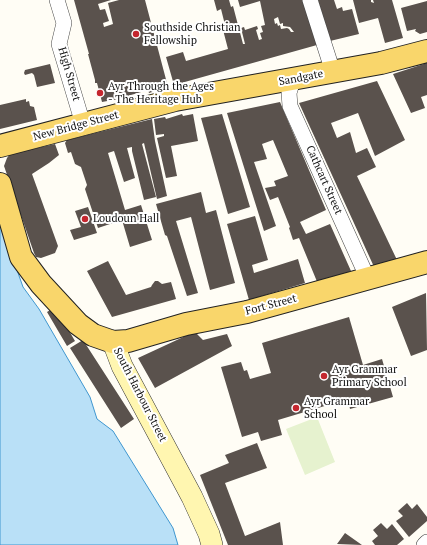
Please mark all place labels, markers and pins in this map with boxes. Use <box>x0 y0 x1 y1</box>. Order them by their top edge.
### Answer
place label: Southside Christian Fellowship <box>144 21 241 47</box>
marker: Southside Christian Fellowship <box>131 29 141 39</box>
place label: Ayr Through the Ages - The Heritage Hub <box>108 80 214 106</box>
marker: Ayr Through the Ages - The Heritage Hub <box>95 88 105 98</box>
place label: Loudoun Hall <box>93 212 159 226</box>
marker: Loudoun Hall <box>80 214 90 224</box>
place label: Ayr Grammar Primary School <box>332 363 407 389</box>
marker: Ayr Grammar Primary School <box>319 371 329 381</box>
place label: Ayr Grammar School <box>304 395 369 421</box>
marker: Ayr Grammar School <box>291 403 301 413</box>

